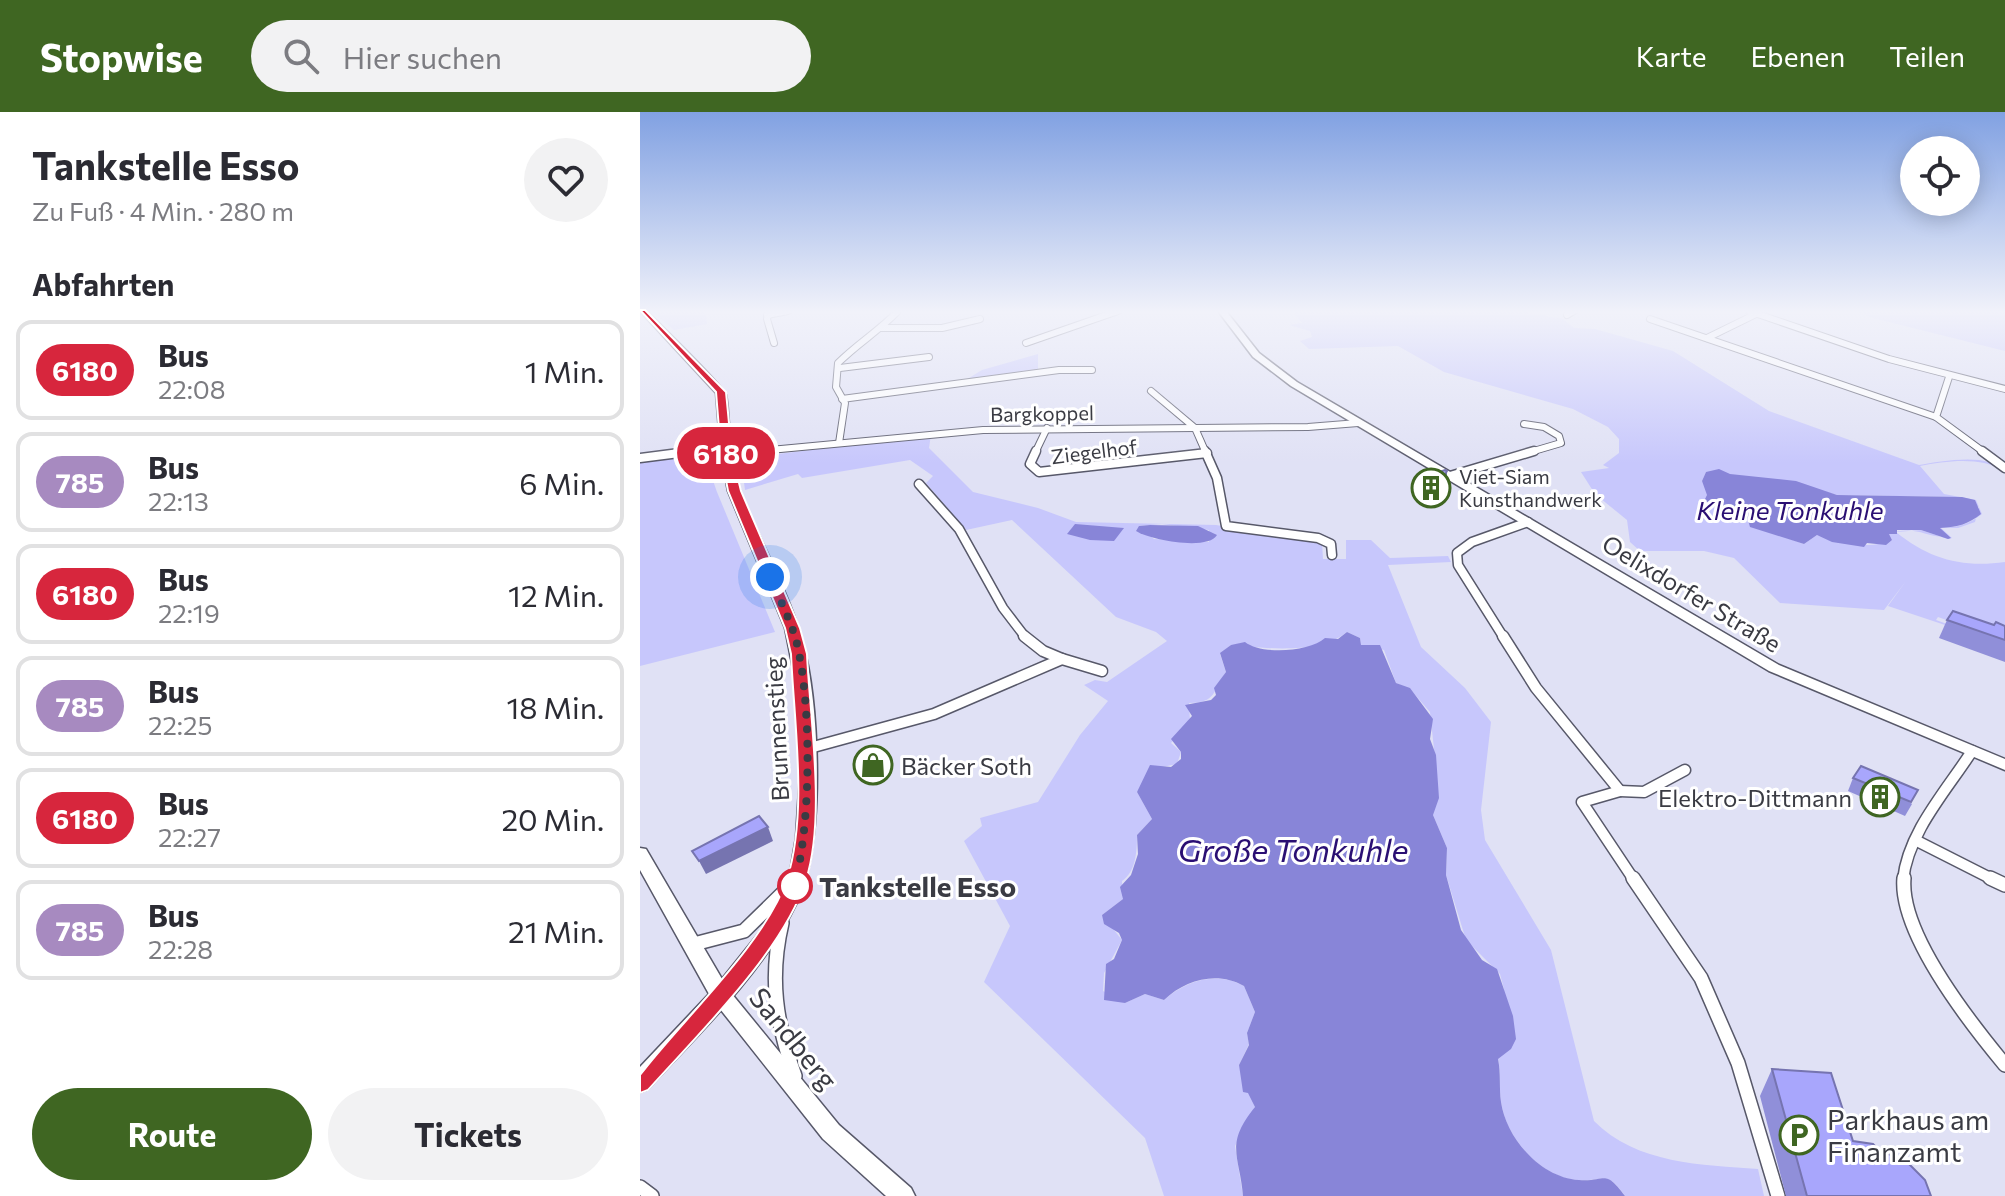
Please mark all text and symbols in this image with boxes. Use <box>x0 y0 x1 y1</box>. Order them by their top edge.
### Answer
search box <box>251 20 811 92</box>
text: Stopwise <box>40 33 203 80</box>
icon: search <box>279 34 323 78</box>
text: Hier suchen <box>343 38 502 75</box>
text: Karte <box>1636 39 1707 73</box>
text: Ebenen <box>1751 39 1845 73</box>
text: Teilen <box>1889 39 1965 73</box>
map controls <box>1900 136 1980 216</box>
button: locate <box>1900 136 1980 216</box>
button: heart <box>524 138 608 222</box>
text: Tankstelle Esso <box>32 141 300 188</box>
text: Zu Fuß · 4 Min. · 280 m <box>32 195 294 226</box>
text: Abfahrten <box>32 265 174 302</box>
text: Bus <box>158 336 209 373</box>
text: 1 Min. <box>525 352 604 389</box>
text: 6180 <box>52 353 118 387</box>
text: 22:08 <box>158 373 226 404</box>
street label: Bargkoppel <box>990 400 1094 426</box>
line badge: 6180 <box>670 427 782 479</box>
street label: Ziegelhof <box>1050 434 1139 468</box>
text: 6180 <box>693 436 759 470</box>
text: Bus <box>148 448 199 485</box>
text: 6 Min. <box>519 464 604 501</box>
place label: Viet-Siam Kunsthandwerk <box>1459 464 1602 511</box>
text: 785 <box>56 465 104 499</box>
building icon: Viet-Siam Kunsthandwerk <box>1410 467 1452 509</box>
text: 22:13 <box>148 485 209 516</box>
water label: Kleine Tonkuhle <box>1697 494 1884 525</box>
street label: Oelixdorfer Straße <box>1597 528 1787 658</box>
your location <box>750 557 790 597</box>
text: Bus <box>158 560 209 597</box>
text: 12 Min. <box>508 576 604 613</box>
text: 6180 <box>52 577 118 611</box>
text: 22:19 <box>158 597 220 628</box>
street label: Brunnenstieg <box>758 656 794 802</box>
text: Bus <box>148 672 199 709</box>
text: 18 Min. <box>507 688 604 725</box>
text: 785 <box>56 689 104 723</box>
text: 22:25 <box>148 709 212 740</box>
shop icon: Bäcker Soth <box>852 744 894 786</box>
place label: Bäcker Soth <box>901 751 1032 780</box>
building icon: Elektro-Dittmann <box>1859 776 1901 818</box>
place label: Elektro-Dittmann <box>1658 783 1852 812</box>
text: Bus <box>158 784 209 821</box>
text: 20 Min. <box>501 800 604 837</box>
text: 6180 <box>52 801 118 835</box>
text: 22:27 <box>158 821 221 852</box>
water label: Große Tonkuhle <box>1178 829 1408 869</box>
marker: Tankstelle Esso <box>778 869 812 903</box>
place label: Tankstelle Esso <box>819 869 1016 903</box>
text: Bus <box>148 896 199 933</box>
text: 21 Min. <box>508 912 604 949</box>
text: 785 <box>56 913 104 947</box>
text: 22:28 <box>148 933 213 964</box>
street label: Sandberg <box>743 980 845 1096</box>
button: Route <box>32 1088 312 1180</box>
button: Tickets <box>328 1088 608 1180</box>
place label: Parkhaus am Finanzamt <box>1827 1102 1989 1168</box>
parking icon: Parkhaus am Finanzamt <box>1778 1114 1820 1156</box>

